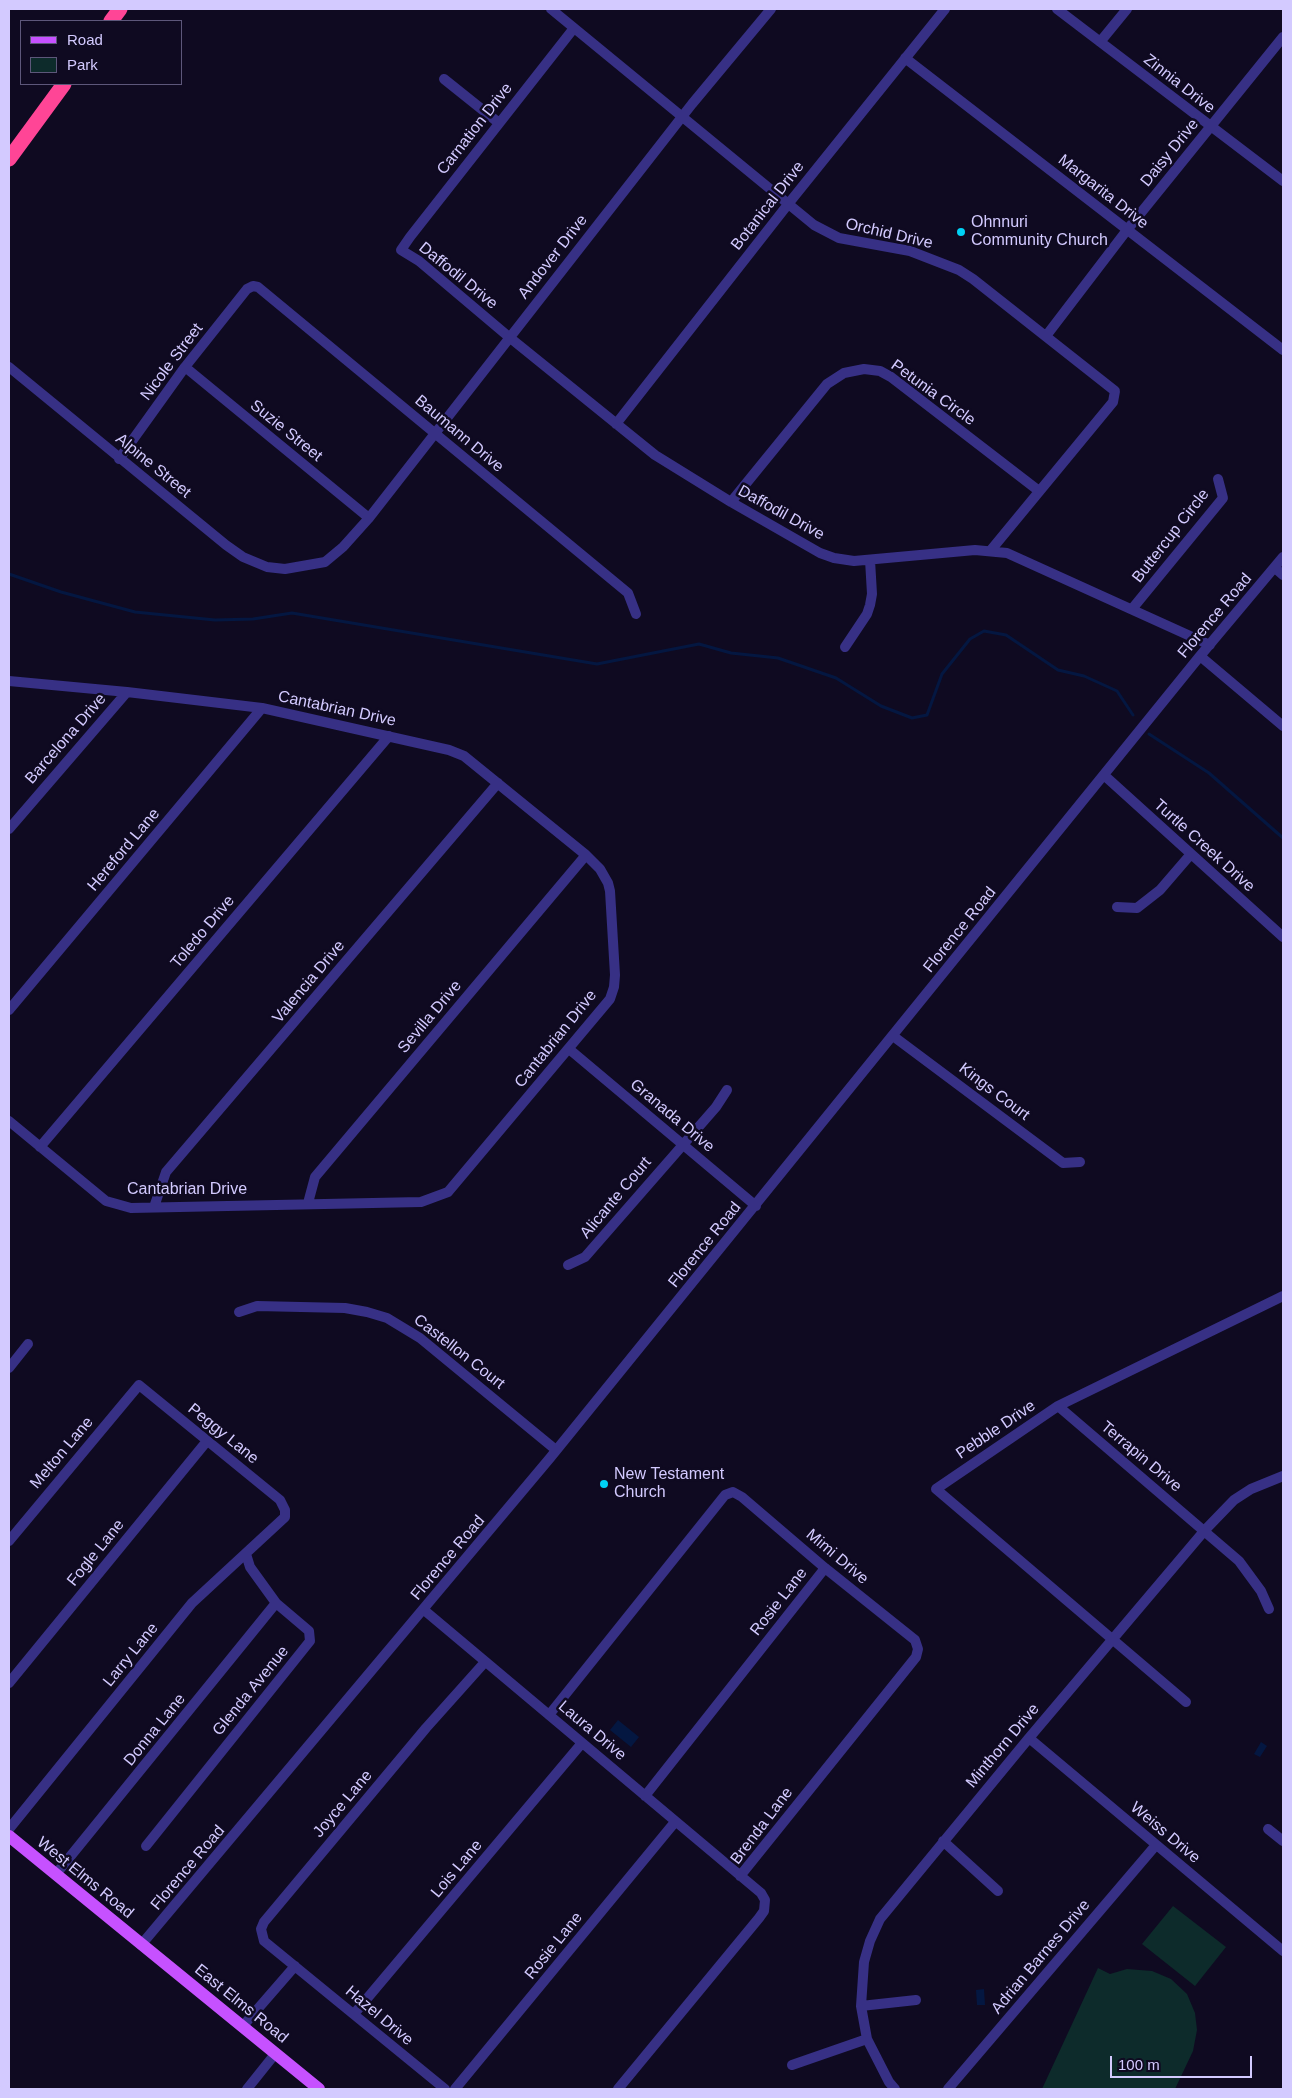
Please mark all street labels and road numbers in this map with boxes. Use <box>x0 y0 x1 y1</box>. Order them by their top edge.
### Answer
street label: Zinnia Drive <box>1139 50 1219 118</box>
street label: Carnation Drive <box>433 79 517 179</box>
street label: Daisy Drive <box>1137 115 1203 191</box>
street label: Margarita Drive <box>1054 151 1152 233</box>
street label: Botanical Drive <box>727 158 809 254</box>
street label: Andover Drive <box>514 211 592 303</box>
street label: Orchid Drive <box>844 215 934 253</box>
street label: Daffodil Drive <box>415 238 501 314</box>
street label: Nicole Street <box>137 320 207 404</box>
street label: Petunia Circle <box>887 356 979 430</box>
street label: Baumann Drive <box>411 391 507 477</box>
street label: Suzie Street <box>246 396 326 466</box>
street label: Alpine Street <box>111 430 195 502</box>
street label: Daffodil Drive <box>734 481 828 545</box>
street label: Buttercup Circle <box>1128 485 1214 587</box>
street label: Florence Road <box>1174 570 1256 662</box>
street label: Cantabrian Drive <box>276 687 398 731</box>
street label: Barcelona Drive <box>21 690 111 788</box>
street label: Turtle Creek Drive <box>1150 796 1258 896</box>
street label: Hereford Lane <box>84 805 164 895</box>
street label: Florence Road <box>920 883 1000 977</box>
street label: Toledo Drive <box>167 892 239 972</box>
street label: Valencia Drive <box>269 937 349 1027</box>
street label: Sevilla Drive <box>394 977 466 1057</box>
street label: Cantabrian Drive <box>511 986 601 1092</box>
street label: Kings Court <box>955 1059 1033 1125</box>
street label: Granada Drive <box>626 1075 718 1157</box>
street label: Alicante Court <box>576 1153 656 1243</box>
street label: Cantabrian Drive <box>127 1180 247 1200</box>
street label: Florence Road <box>665 1198 745 1292</box>
street label: Castellon Court <box>410 1310 508 1394</box>
street label: Pebble Drive <box>953 1396 1039 1464</box>
street label: Peggy Lane <box>184 1400 262 1468</box>
street label: Melton Lane <box>26 1413 98 1493</box>
street label: Terrapin Drive <box>1097 1418 1185 1496</box>
street label: Florence Road <box>407 1512 489 1604</box>
street label: Fogle Lane <box>63 1516 129 1590</box>
street label: Mimi Drive <box>802 1525 872 1589</box>
street label: Rosie Lane <box>747 1564 811 1640</box>
street label: Larry Lane <box>99 1619 163 1691</box>
street label: Glenda Avenue <box>209 1642 293 1740</box>
street label: Donna Lane <box>120 1690 190 1770</box>
street label: Laura Drive <box>554 1697 630 1765</box>
street label: Minthorn Drive <box>962 1700 1044 1792</box>
street label: Joyce Lane <box>309 1766 377 1842</box>
street label: Brenda Lane <box>727 1784 797 1868</box>
street label: Weiss Drive <box>1126 1798 1204 1868</box>
street label: Florence Road <box>147 1822 229 1914</box>
street label: West Elms Road <box>33 1833 137 1923</box>
street label: Lois Lane <box>427 1836 487 1902</box>
street label: Adrian Barnes Drive <box>988 1896 1094 2018</box>
street label: Rosie Lane <box>521 1909 587 1983</box>
street label: East Elms Road <box>190 1960 292 2048</box>
street label: Hazel Drive <box>341 1982 417 2050</box>

